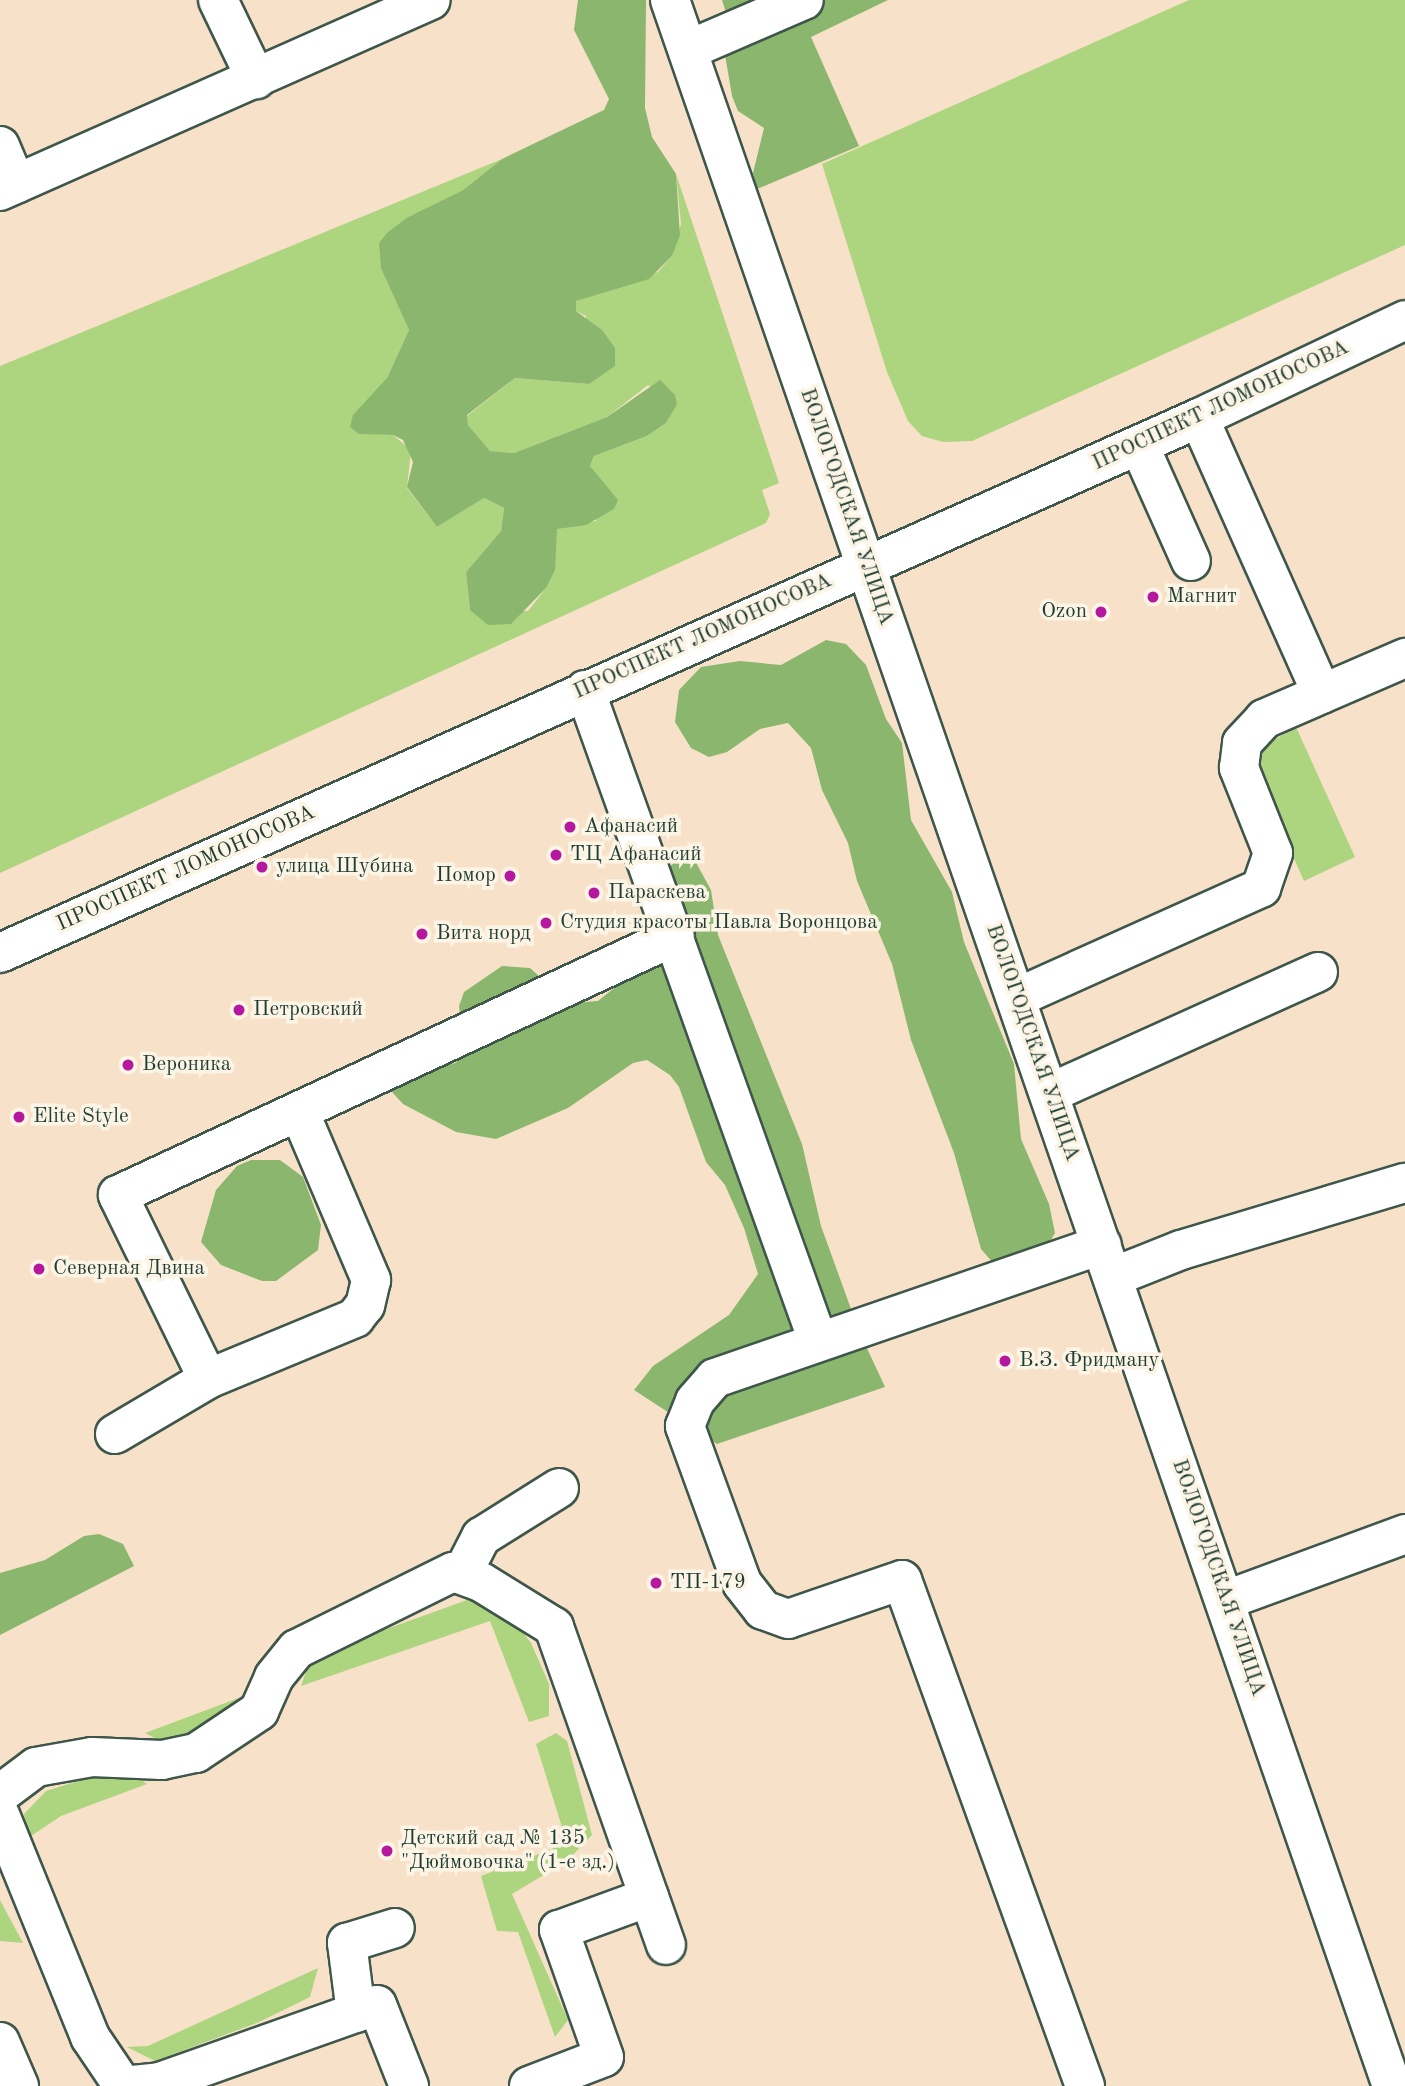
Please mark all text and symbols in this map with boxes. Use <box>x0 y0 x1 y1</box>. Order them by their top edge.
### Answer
street label: ПРОСПЕКТ ЛОМОНОСОВА <box>1089 335 1353 477</box>
street label: ВОЛОГОДСКАЯ УЛИЦА <box>794 385 898 629</box>
street label: ПРОСПЕКТ ЛОМОНОСОВА <box>570 569 836 705</box>
place label: Магнит <box>1167 584 1237 610</box>
marker: Магнит <box>1145 589 1161 605</box>
place label: Ozon <box>1041 599 1087 625</box>
marker: Ozon <box>1093 604 1109 620</box>
street label: ПРОСПЕКТ ЛОМОНОСОВА <box>53 801 319 937</box>
place label: Афанасий <box>584 814 678 840</box>
marker: Афанасий <box>562 819 578 835</box>
place label: ТЦ Афанасий <box>570 842 702 868</box>
marker: ТЦ Афанасий <box>548 847 564 863</box>
place label: улица Шубина <box>276 854 413 880</box>
marker: улица Шубина <box>254 859 270 875</box>
place label: Помор <box>436 863 496 889</box>
marker: Помор <box>502 868 518 884</box>
place label: Параскева <box>608 880 706 906</box>
marker: Параскева <box>586 885 602 901</box>
place label: Студия красоты Павла Воронцова <box>560 910 878 936</box>
marker: Студия красоты Павла Воронцова <box>538 915 554 931</box>
place label: Вита норд <box>436 921 530 947</box>
street label: ВОЛОГОДСКАЯ УЛИЦА <box>980 921 1084 1165</box>
marker: Вита норд <box>414 926 430 942</box>
place label: Петровский <box>253 997 363 1023</box>
marker: Петровский <box>231 1002 247 1018</box>
place label: Вероника <box>142 1052 231 1078</box>
marker: Вероника <box>120 1057 136 1073</box>
place label: Elite Style <box>33 1104 129 1130</box>
marker: Elite Style <box>11 1109 27 1125</box>
place label: Северная Двина <box>53 1256 205 1282</box>
marker: Северная Двина <box>31 1261 47 1277</box>
place label: В.З. Фридману <box>1019 1348 1159 1374</box>
marker: В.З. Фридману <box>997 1353 1013 1369</box>
street label: ВОЛОГОДСКАЯ УЛИЦА <box>1166 1456 1270 1700</box>
place label: ТП-179 <box>670 1570 746 1596</box>
marker: ТП-179 <box>648 1575 664 1591</box>
place label: Детский сад № 135 "Дюймовочка" (1-е зд.) <box>401 1826 615 1876</box>
marker: Детский сад № 135 "Дюймовочка" (1-е зд.) <box>379 1843 395 1859</box>

